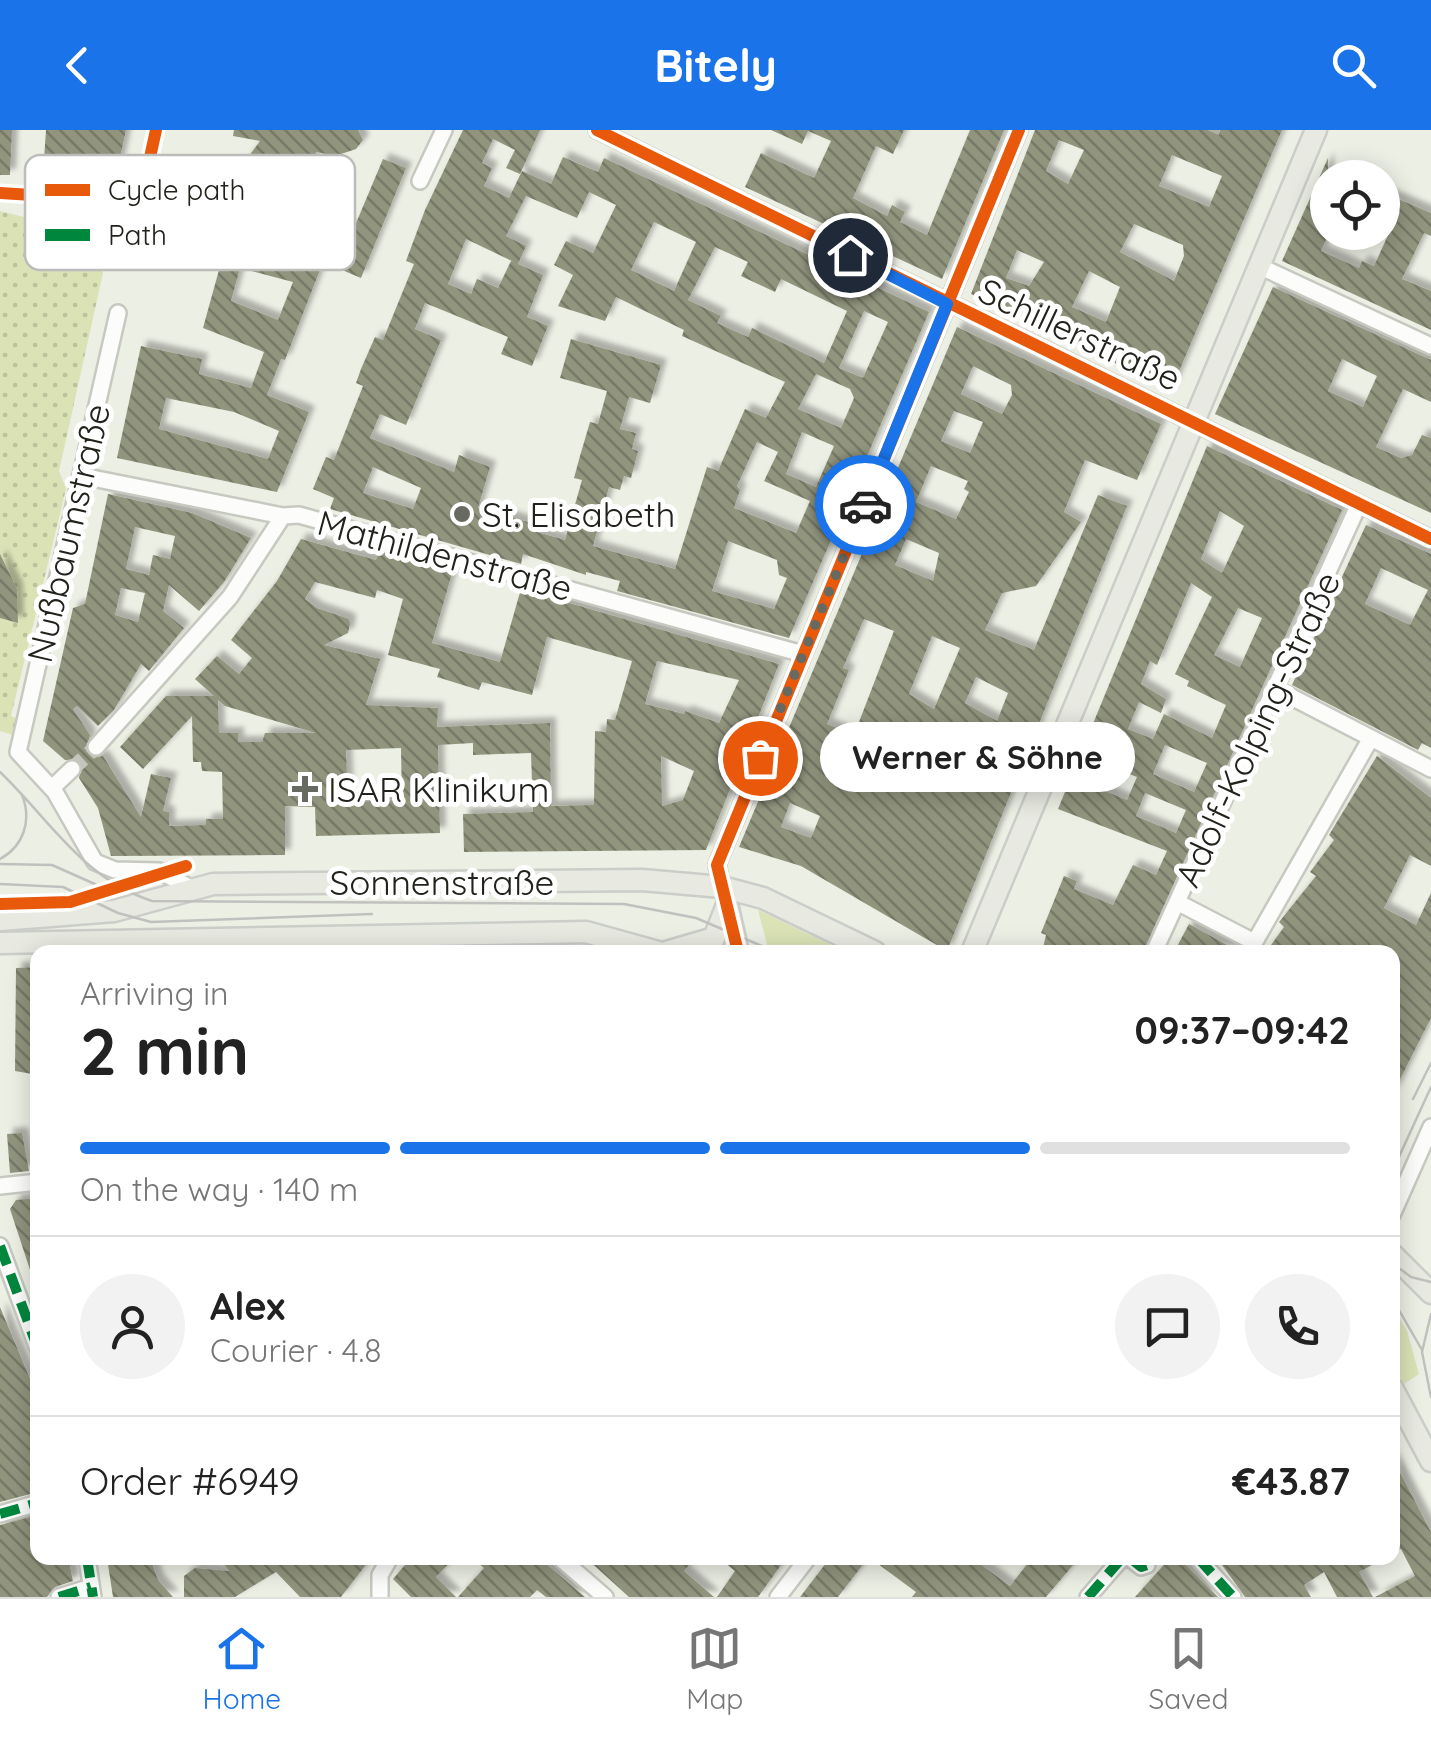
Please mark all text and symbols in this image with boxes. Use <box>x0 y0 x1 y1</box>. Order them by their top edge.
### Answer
text: Bitely <box>654 37 777 93</box>
icon: back <box>50 38 105 93</box>
icon: search <box>1326 38 1381 93</box>
legend <box>25 155 355 270</box>
map controls <box>1310 160 1400 250</box>
button: locate <box>1310 160 1400 250</box>
text: Cycle path <box>108 172 246 207</box>
pin <box>808 213 893 298</box>
text: Path <box>108 217 167 252</box>
icon: home <box>823 228 878 283</box>
street label: Schillerstraße <box>972 268 1188 400</box>
street label: Nußbaumstraße <box>17 399 119 667</box>
courier <box>815 455 915 555</box>
icon: car <box>838 478 893 533</box>
place label: St. Elisabeth <box>482 492 675 536</box>
street label: Mathildenstraße <box>313 500 577 610</box>
marker: St. Elisabeth <box>451 503 473 525</box>
street label: Adolf-Kolping-Straße <box>1165 564 1349 894</box>
pin <box>718 716 803 801</box>
callout: Werner & Söhne <box>820 723 1135 793</box>
icon: bag <box>733 731 788 786</box>
text: Werner & Söhne <box>852 737 1103 777</box>
place label: ISAR Klinikum <box>328 767 549 811</box>
marker: ISAR Klinikum <box>292 776 318 802</box>
street label: Sonnenstraße <box>330 860 554 904</box>
text: Arriving in <box>80 973 229 1013</box>
text: 09:37–09:42 <box>1135 1006 1350 1054</box>
text: 2 min <box>80 1010 249 1091</box>
text: On the way · 140 m <box>80 1169 358 1209</box>
button: person <box>80 1274 185 1379</box>
button: chat <box>1115 1274 1220 1379</box>
button: phone <box>1245 1274 1350 1379</box>
text: Alex <box>210 1282 285 1330</box>
text: Courier · 4.8 <box>210 1330 382 1370</box>
text: Order #6949 <box>80 1457 299 1505</box>
text: €43.87 <box>1232 1457 1350 1505</box>
tab: Home <box>203 1621 281 1716</box>
tab: Map <box>686 1621 743 1716</box>
tab: Saved <box>1149 1621 1228 1716</box>

